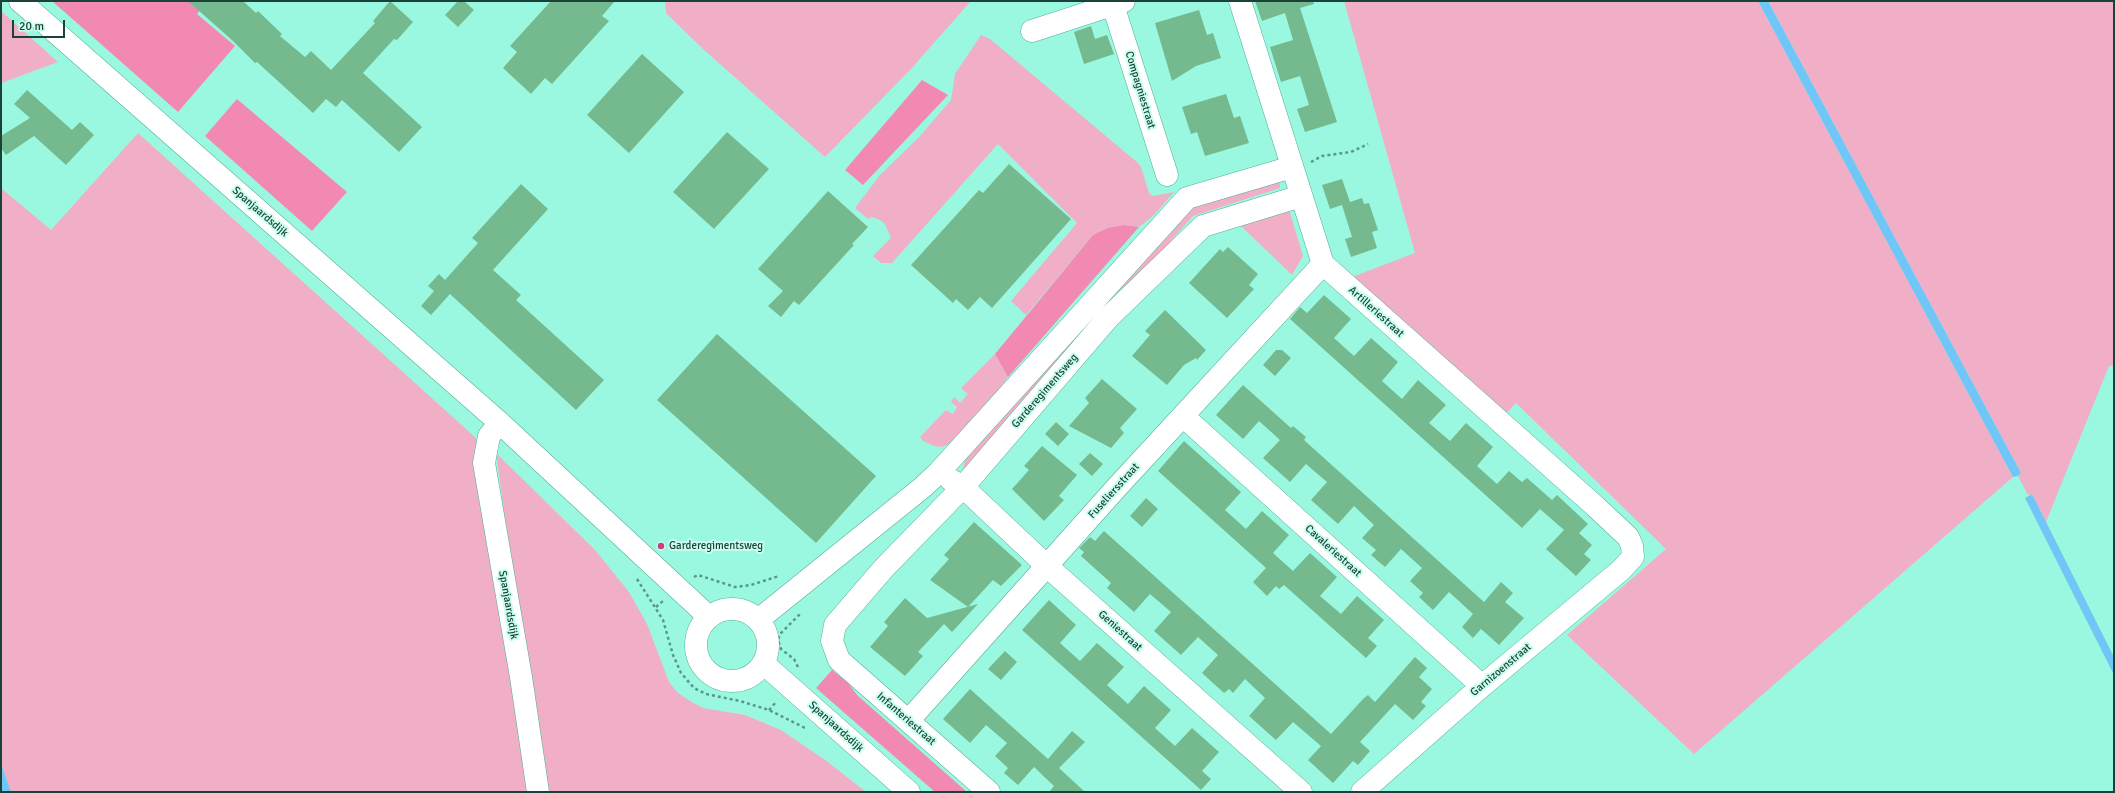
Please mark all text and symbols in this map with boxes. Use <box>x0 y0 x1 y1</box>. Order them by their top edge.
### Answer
scale bar <box>14 12 67 38</box>
text: 20 m <box>19 19 44 34</box>
street label: Compagniestraat <box>1122 50 1158 130</box>
street label: Spanjaardsdijk <box>229 184 291 240</box>
street label: Artilleriestraat <box>1346 284 1406 340</box>
street label: Garderegimentsweg <box>1009 351 1081 431</box>
street label: Fuseliersstraat <box>1086 461 1142 521</box>
street label: Cavaleriestraat <box>1302 522 1364 580</box>
place label: Garderegimentsweg <box>669 539 763 553</box>
marker: Garderegimentsweg <box>656 541 666 551</box>
street label: Spanjaardsdijk <box>495 570 521 640</box>
street label: Geniestraat <box>1095 608 1145 654</box>
street label: Garnizoenstraat <box>1468 641 1534 699</box>
street label: Infanteriestraat <box>874 690 938 748</box>
street label: Spanjaardsdijk <box>806 699 866 755</box>

